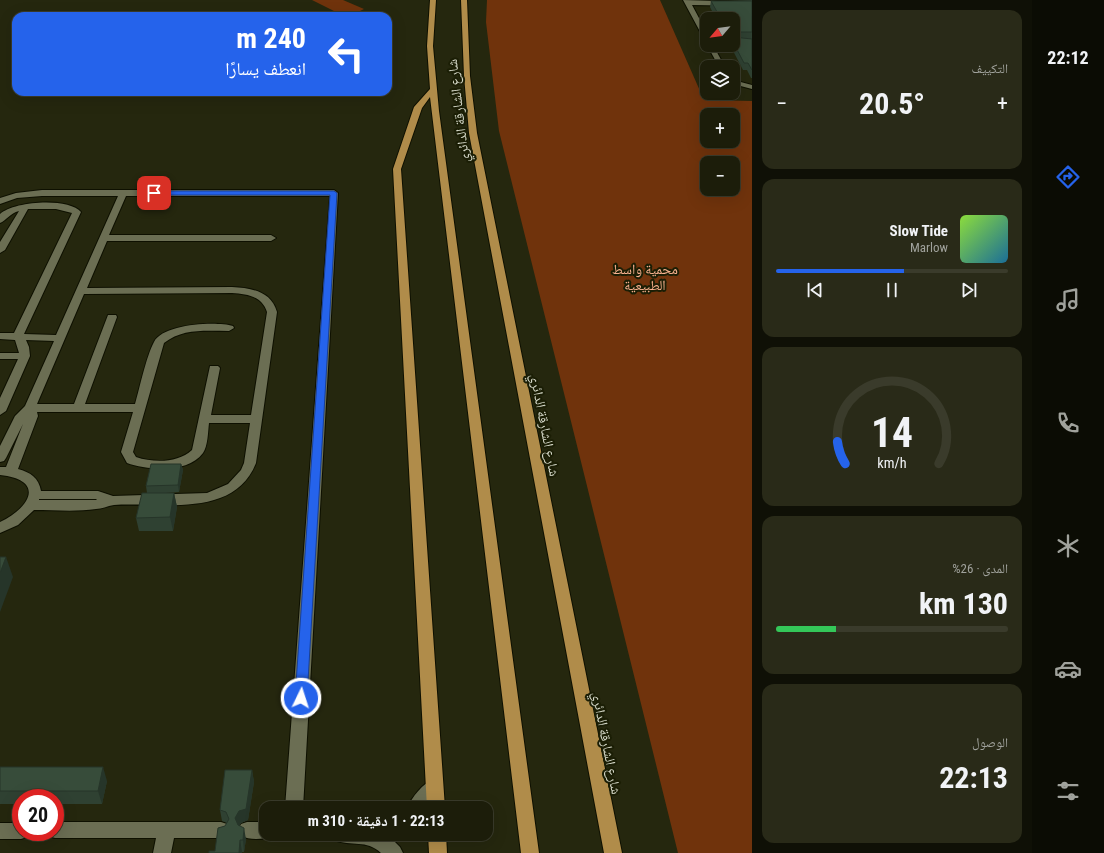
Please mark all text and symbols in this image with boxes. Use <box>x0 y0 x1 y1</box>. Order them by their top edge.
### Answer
north arrow <box>700 12 740 52</box>
map controls <box>700 12 740 196</box>
text: 240 m <box>236 22 306 55</box>
icon: left <box>320 28 372 80</box>
text: 22:12 <box>1047 47 1089 68</box>
text: انعطف يسارًا <box>225 58 306 79</box>
street label: شارع الشارقة الدائري <box>444 58 476 164</box>
button: layers <box>700 60 740 100</box>
text: التكييف <box>972 61 1008 76</box>
text: 20.5° <box>859 86 925 121</box>
text: − <box>776 91 787 116</box>
text: + <box>997 91 1008 116</box>
button: + <box>700 108 740 148</box>
button: − <box>700 156 740 196</box>
icon: directions <box>1054 163 1082 191</box>
pin <box>137 176 171 210</box>
icon: arrive <box>143 182 165 204</box>
text: Slow Tide <box>890 222 948 240</box>
text: Marlow <box>910 240 948 255</box>
park label: محمية واسط الطبيعية <box>612 261 678 293</box>
icon: previous <box>804 279 826 301</box>
icon: pause <box>881 279 903 301</box>
icon: next <box>958 279 980 301</box>
icon: music <box>1054 286 1082 314</box>
street label: شارع الشارقة الدائري <box>524 372 563 478</box>
text: 14 <box>871 408 913 457</box>
icon: phone <box>1054 409 1082 437</box>
text: km/h <box>877 455 907 471</box>
icon: climate <box>1054 532 1082 560</box>
text: المدى · 26% <box>952 561 1008 576</box>
text: 130 km <box>919 586 1008 621</box>
icon: car <box>1054 655 1082 683</box>
position arrow <box>280 677 322 719</box>
street label: شارع الشارقة الدائري <box>586 690 625 796</box>
text: الوصول <box>972 735 1008 750</box>
text: 22:13 <box>939 760 1008 795</box>
icon: filters <box>1054 777 1082 805</box>
speed limit sign: 20 <box>12 789 64 841</box>
text: 22:13 · 1 دقيقة · 310 m <box>308 812 444 830</box>

